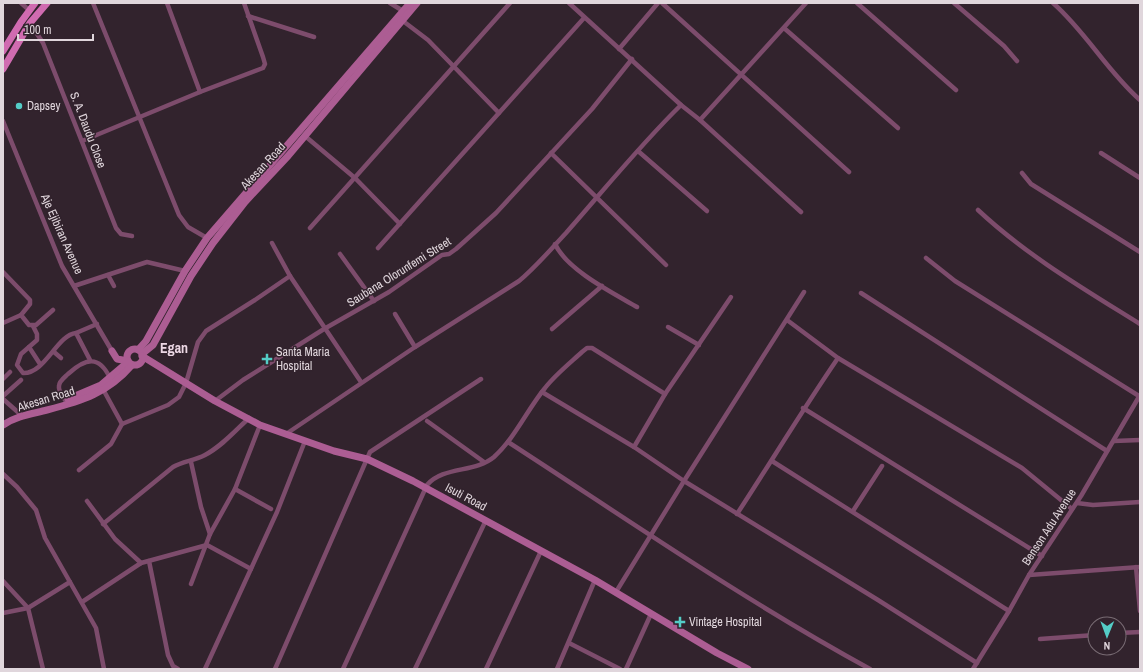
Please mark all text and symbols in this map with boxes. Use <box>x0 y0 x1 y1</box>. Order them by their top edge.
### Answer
scale bar <box>18 16 93 42</box>
text: 100 m <box>24 22 51 38</box>
street label: S. A. Daudu Close <box>66 90 110 170</box>
place label: Dapsey <box>27 98 60 114</box>
marker: Dapsey <box>14 101 24 111</box>
street label: Akesan Road <box>236 139 289 194</box>
street label: Aje Ejibiran Avenue <box>37 190 87 277</box>
street label: Saubana Olorunfemi Street <box>344 233 454 311</box>
district label: Egan <box>160 339 188 357</box>
place label: Santa Maria Hospital <box>276 344 330 374</box>
marker: Santa Maria Hospital <box>261 353 273 365</box>
street label: Akesan Road <box>14 383 77 416</box>
street label: Isuti Road <box>442 479 490 515</box>
street label: Benson Adu Avenue <box>1018 486 1080 568</box>
place label: Vintage Hospital <box>689 614 762 630</box>
marker: Vintage Hospital <box>674 616 686 628</box>
north arrow <box>1087 616 1127 656</box>
text: N <box>1103 639 1110 653</box>

